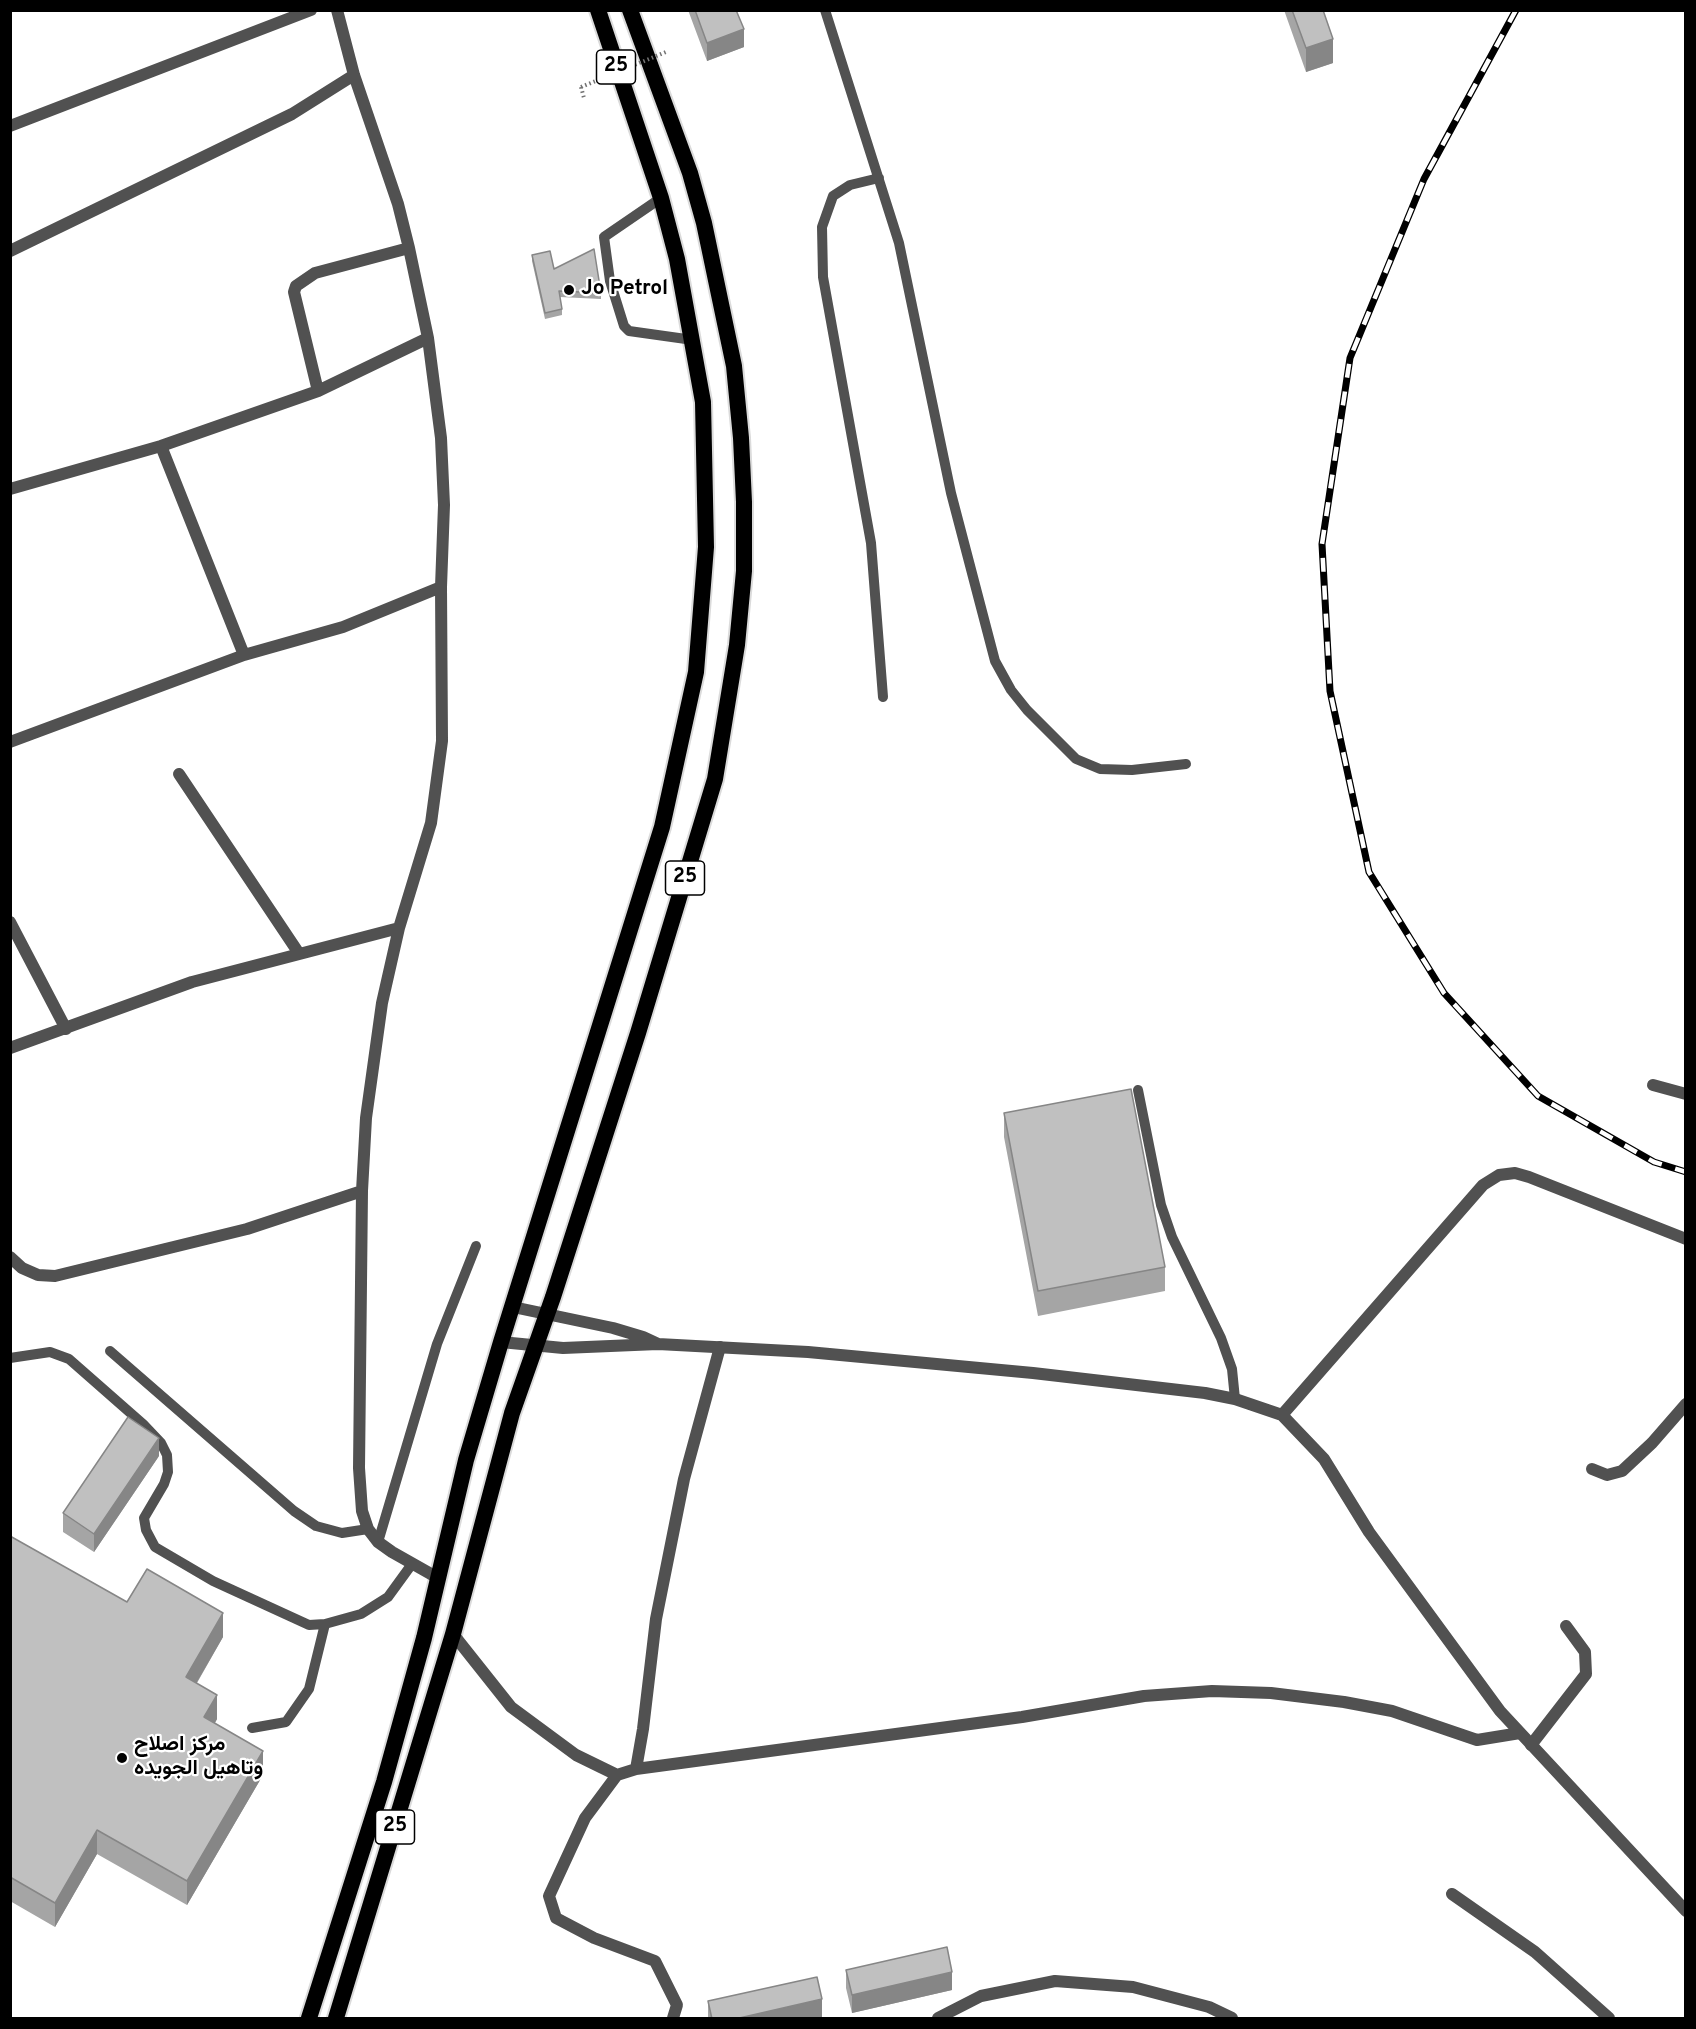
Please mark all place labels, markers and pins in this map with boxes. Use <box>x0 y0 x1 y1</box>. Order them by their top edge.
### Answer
place label: Jo Petrol <box>581 277 668 303</box>
marker: Jo Petrol <box>562 283 576 297</box>
place label: مركز اصلاح وتاهيل الجويده <box>134 1733 263 1783</box>
marker: مركز اصلاح وتاهيل الجويده <box>115 1751 129 1765</box>

